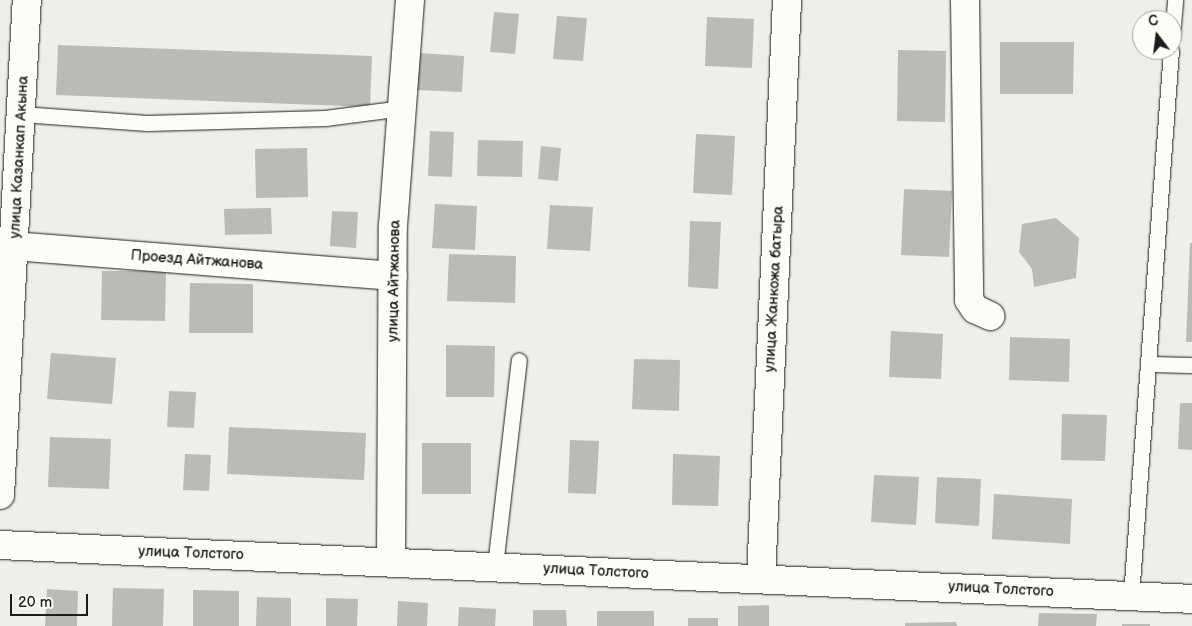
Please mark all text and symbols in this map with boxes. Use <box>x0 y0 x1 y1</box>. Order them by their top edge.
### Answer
north arrow <box>1132 10 1182 60</box>
text: С <box>1146 12 1160 30</box>
street label: улица Казанкап Акына <box>6 75 32 239</box>
street label: улица Жанкожа батыра <box>761 205 787 373</box>
street label: улица Айтжанова <box>384 220 404 342</box>
street label: Проезд Айтжанова <box>130 246 264 274</box>
street label: улица Толстого <box>138 542 244 564</box>
street label: улица Толстого <box>543 559 649 583</box>
street label: улица Толстого <box>948 577 1054 601</box>
scale bar <box>12 584 90 616</box>
text: 20 m <box>18 593 52 612</box>

